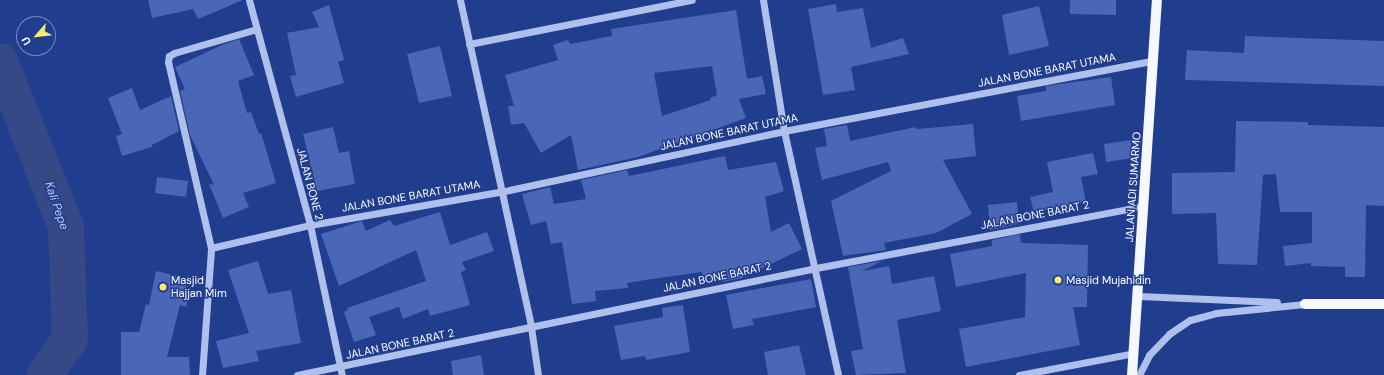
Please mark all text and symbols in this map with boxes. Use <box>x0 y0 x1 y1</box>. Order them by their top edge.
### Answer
north arrow <box>16 16 56 56</box>
text: U <box>18 35 34 48</box>
street label: JALAN BONE BARAT UTAMA <box>977 50 1117 90</box>
street label: JALAN BONE BARAT UTAMA <box>659 111 799 153</box>
street label: JALAN ADI SUMARMO <box>1123 131 1143 243</box>
street label: JALAN BONE 2 <box>294 146 326 222</box>
street label: JALAN BONE BARAT UTAMA <box>341 177 481 215</box>
water label: Kali Pepe <box>41 180 71 232</box>
street label: JALAN BONE BARAT 2 <box>980 198 1090 232</box>
street label: JALAN BONE BARAT 2 <box>662 259 772 295</box>
place label: Masjid Mujahidin <box>1066 273 1151 287</box>
place label: Masjid Hajjan Mim <box>171 274 227 300</box>
marker: Masjid Mujahidin <box>1053 275 1063 285</box>
marker: Masjid Hajjan Mim <box>158 282 168 292</box>
street label: JALAN BONE BARAT 2 <box>345 326 455 362</box>

